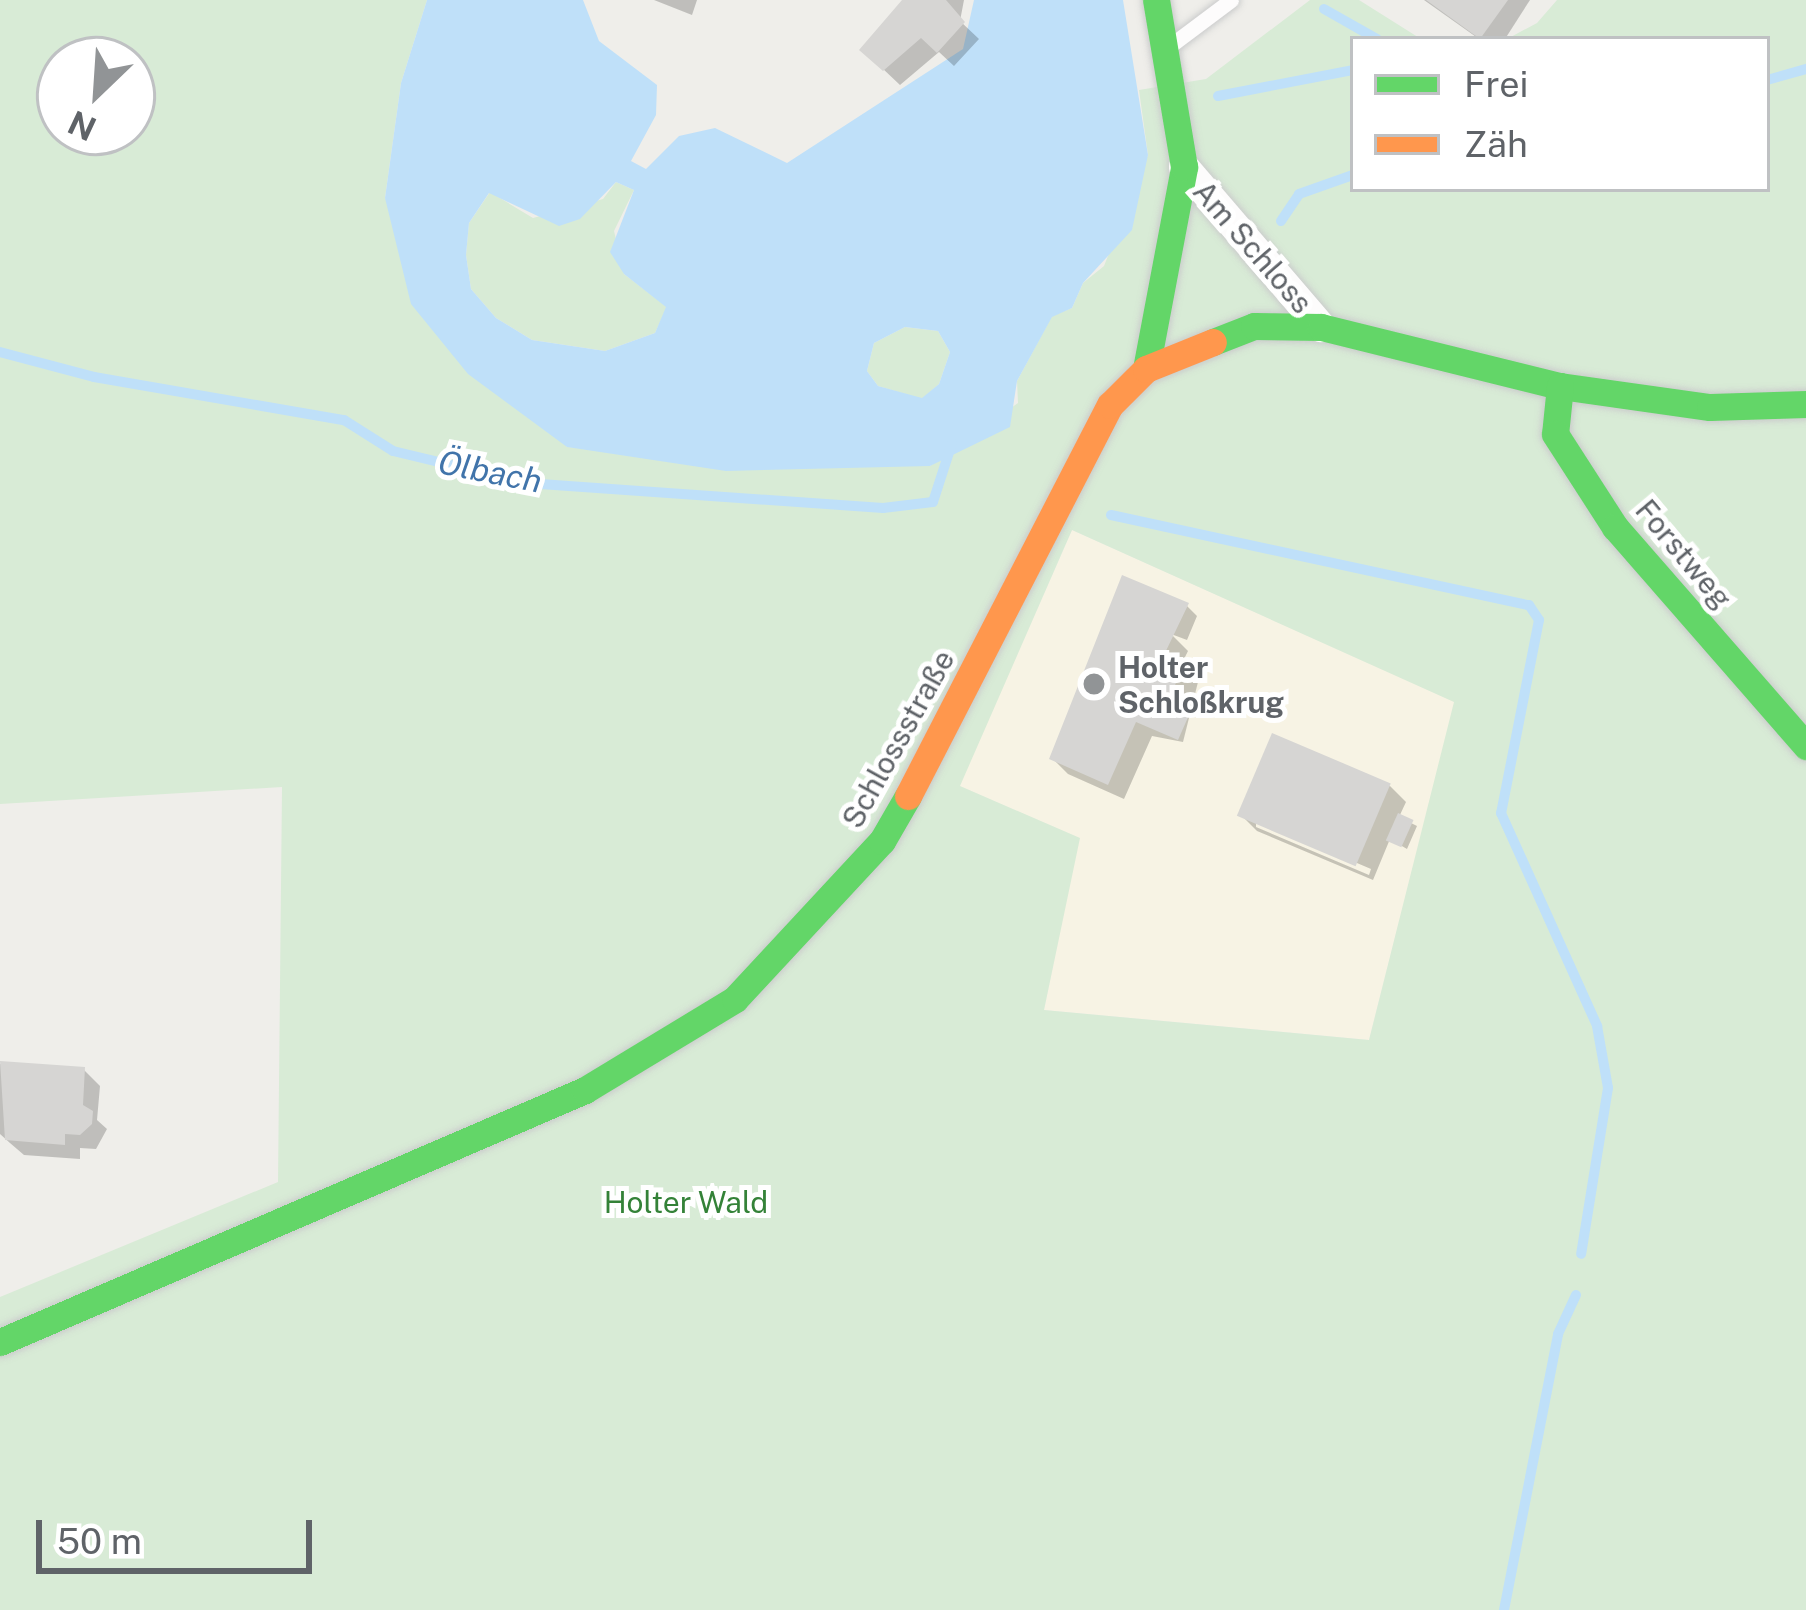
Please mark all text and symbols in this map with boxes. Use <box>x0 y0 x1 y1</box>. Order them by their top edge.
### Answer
north arrow <box>36 36 156 156</box>
legend <box>1350 36 1770 192</box>
text: Frei <box>1464 63 1528 105</box>
text: N <box>62 103 102 149</box>
text: Zäh <box>1464 123 1528 165</box>
street label: Am Schloss <box>1186 173 1320 321</box>
water label: Ölbach <box>435 443 545 501</box>
street label: Forstweg <box>1628 492 1740 616</box>
street label: Schlossstraße <box>834 644 962 834</box>
place label: Holter Schloßkrug <box>1118 649 1284 720</box>
marker: Holter Schloßkrug <box>1081 671 1107 697</box>
park label: Holter Wald <box>603 1184 769 1220</box>
scale bar <box>42 1496 318 1570</box>
text: 50 m <box>57 1520 142 1562</box>

